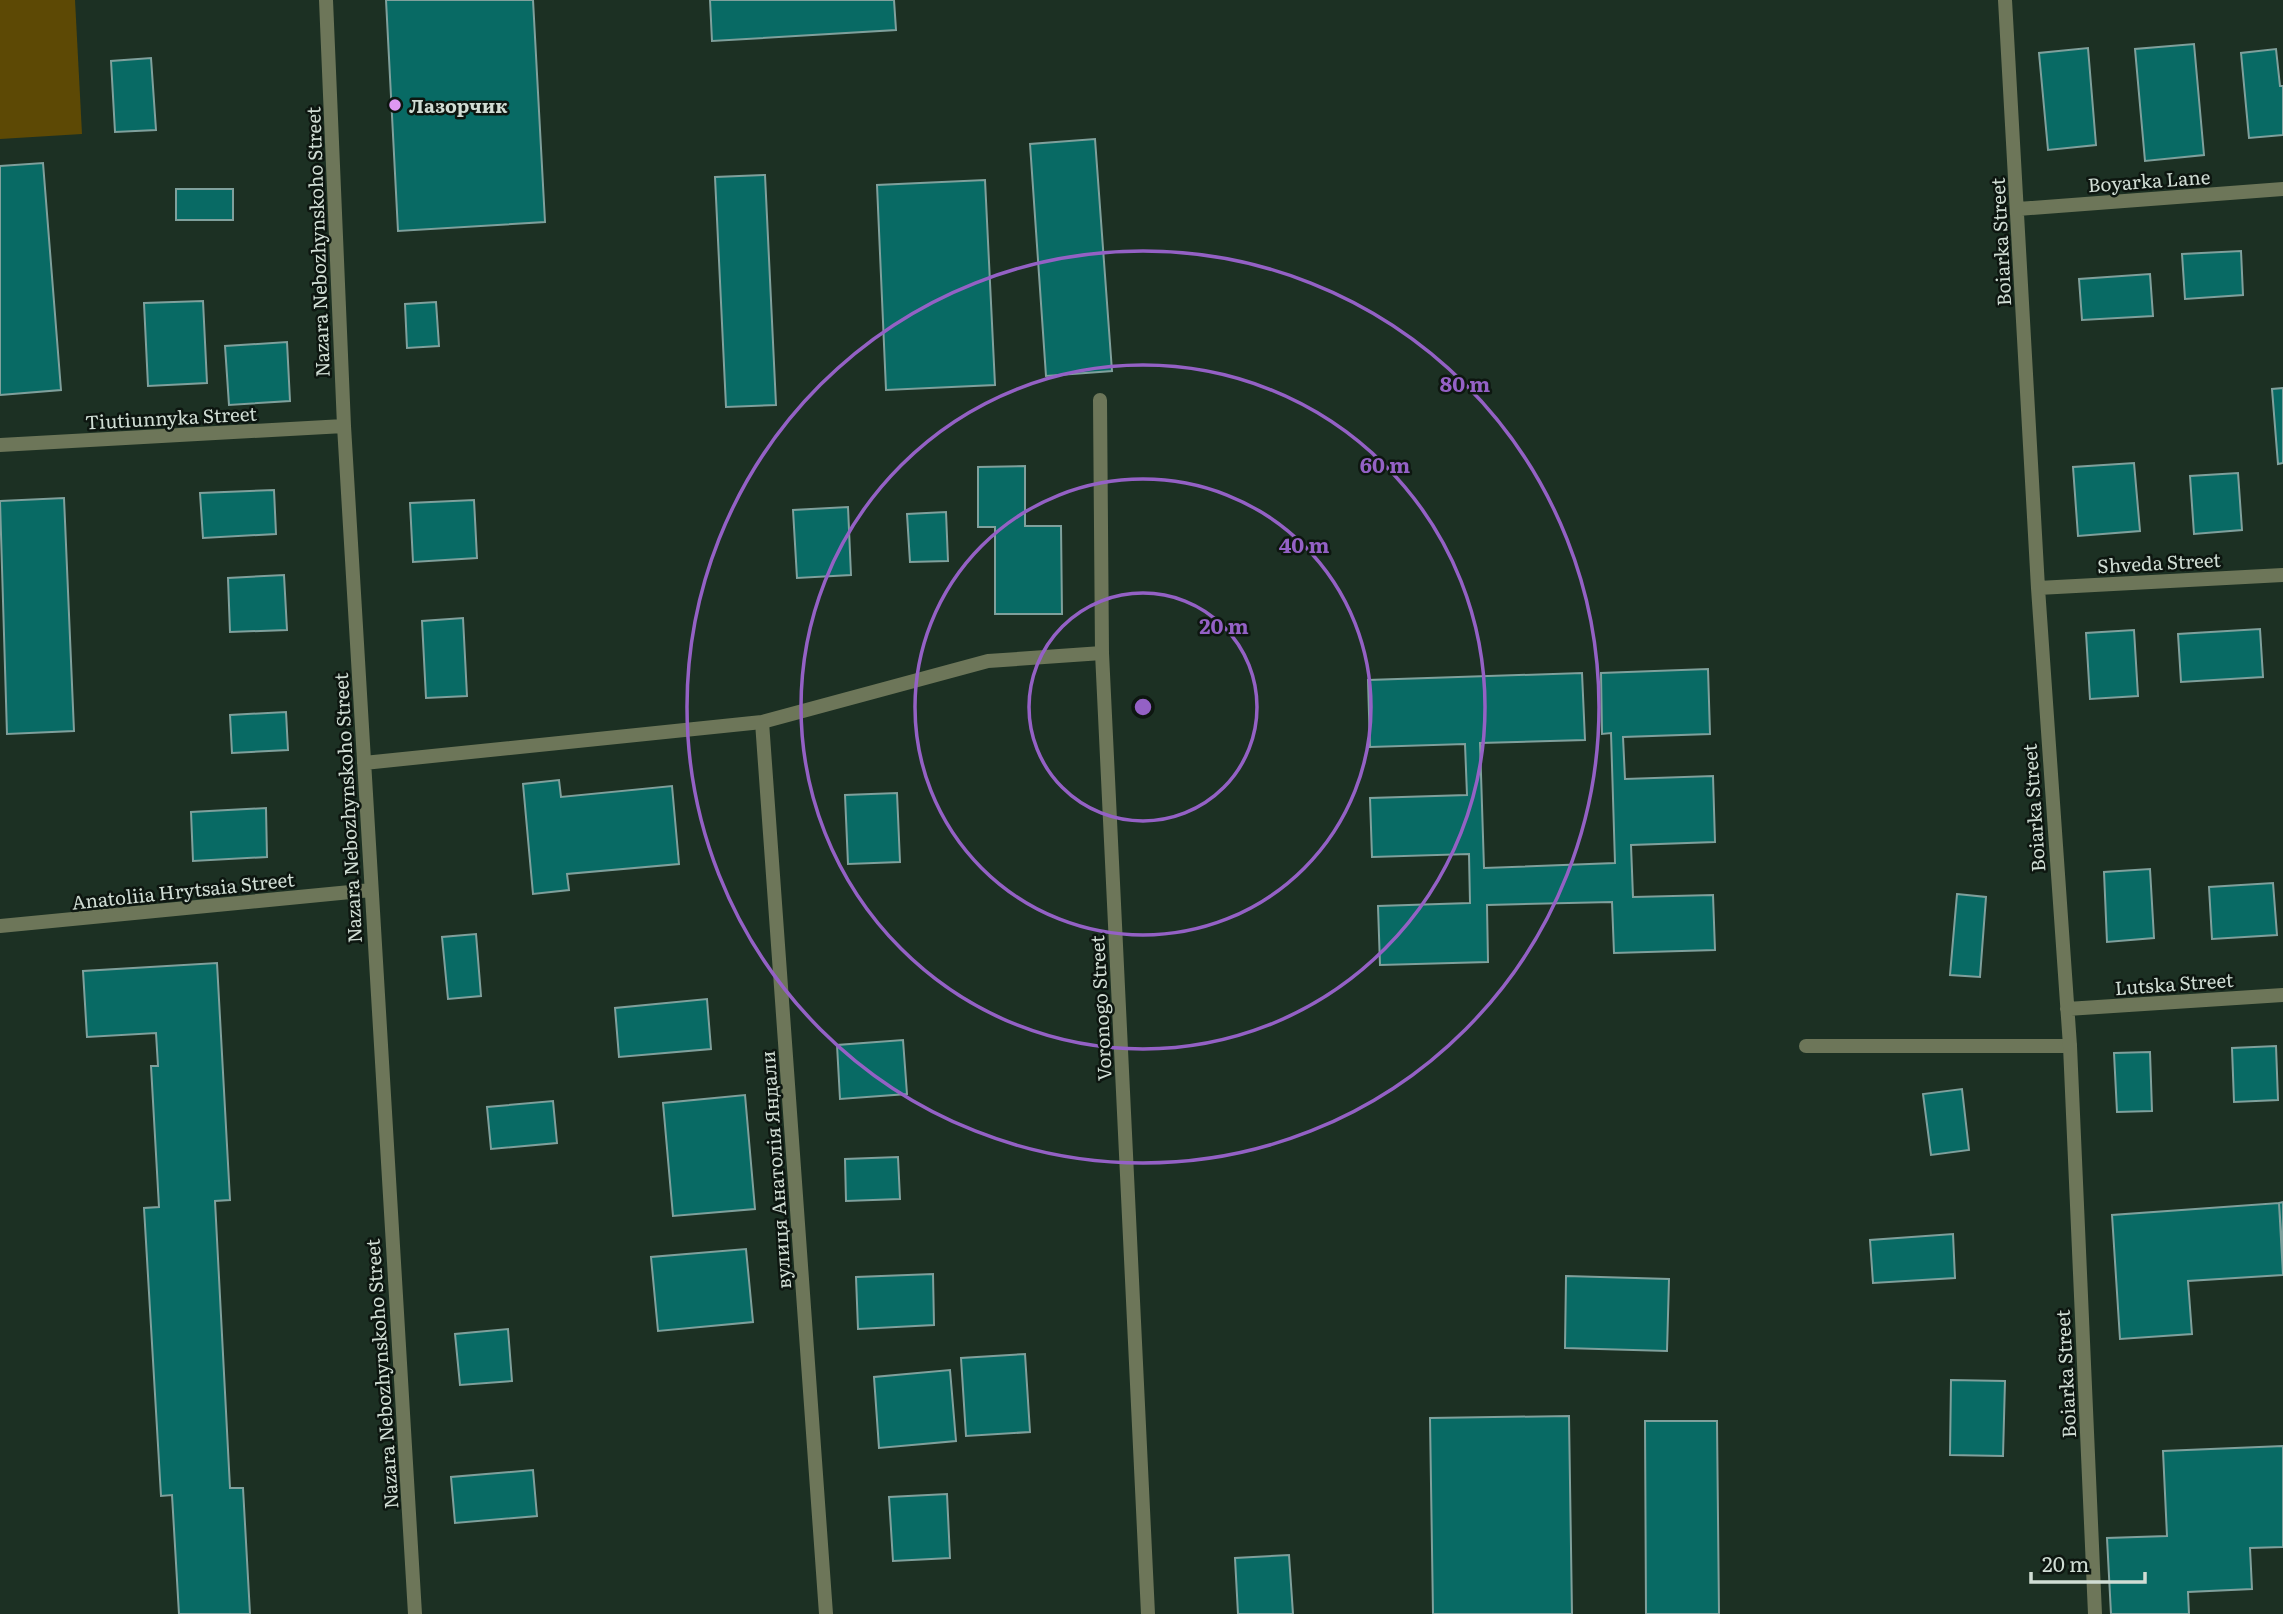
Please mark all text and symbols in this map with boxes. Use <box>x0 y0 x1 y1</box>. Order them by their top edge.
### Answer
place label: Лазорчик <box>409 91 508 119</box>
marker: Лазорчик <box>387 97 403 113</box>
street label: Nazara Nebozhynskoho Street <box>298 106 336 378</box>
street label: Boyarka Lane <box>2087 162 2211 198</box>
street label: Boiarka Street <box>1983 177 2017 307</box>
text: 80 m <box>1440 367 1490 398</box>
street label: Tiutiunnyka Street <box>84 399 258 435</box>
text: 60 m <box>1360 448 1410 479</box>
text: 40 m <box>1279 528 1329 559</box>
street label: Shveda Street <box>2096 545 2222 579</box>
text: 20 m <box>1199 609 1249 640</box>
street label: Nazara Nebozhynskoho Street <box>326 672 368 944</box>
centre of rings <box>1131 695 1155 719</box>
street label: Boiarka Street <box>2015 743 2051 873</box>
street label: Anatoliia Hrytsaia Street <box>70 864 296 916</box>
street label: Voronogo Street <box>1082 934 1118 1082</box>
street label: Lutska Street <box>2114 965 2235 1001</box>
street label: вулиця Анатолія Яндали <box>753 1050 797 1290</box>
street label: Nazara Nebozhynskoho Street <box>358 1238 404 1510</box>
street label: Boiarka Street <box>2048 1309 2082 1439</box>
scale bar <box>2031 1540 2145 1584</box>
text: 20 m <box>2042 1547 2089 1578</box>

